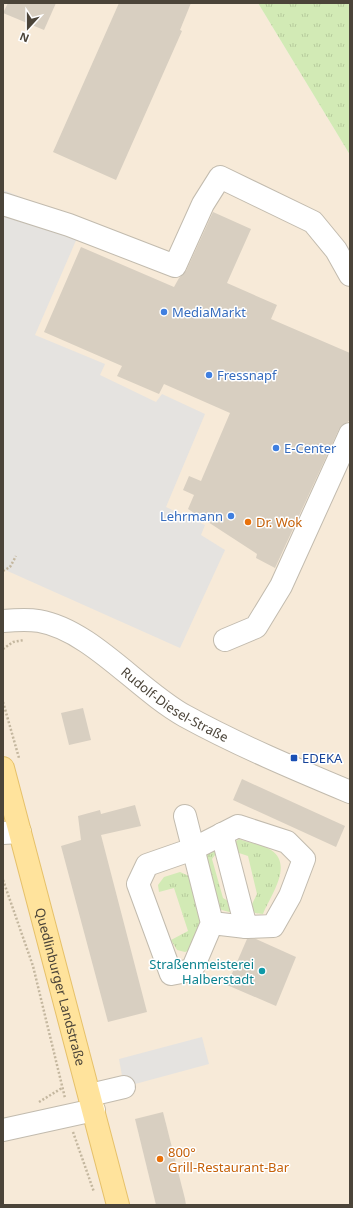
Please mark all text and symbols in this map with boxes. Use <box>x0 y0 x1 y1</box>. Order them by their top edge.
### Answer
north arrow <box>8 8 48 48</box>
text: N <box>17 29 31 46</box>
place label: MediaMarkt <box>172 303 246 321</box>
marker: MediaMarkt <box>159 307 169 317</box>
place label: Fressnapf <box>217 366 278 384</box>
marker: Fressnapf <box>204 370 214 380</box>
place label: E-Center <box>284 439 337 457</box>
marker: E-Center <box>271 443 281 453</box>
place label: Lehrmann <box>160 507 223 525</box>
marker: Lehrmann <box>226 511 236 521</box>
place label: Dr. Wok <box>256 513 302 531</box>
marker: Dr. Wok <box>243 517 253 527</box>
street label: Rudolf-Diesel-Straße <box>118 663 232 746</box>
place label: EDEKA <box>302 749 343 767</box>
marker: EDEKA <box>289 753 299 763</box>
street label: Quedlinburger Landstraße <box>31 906 90 1068</box>
place label: Straßenmeisterei Halberstadt <box>149 955 254 988</box>
marker: Straßenmeisterei Halberstadt <box>257 966 267 976</box>
place label: 800° Grill-Restaurant-Bar <box>168 1143 290 1176</box>
marker: 800° Grill-Restaurant-Bar <box>155 1154 165 1164</box>

